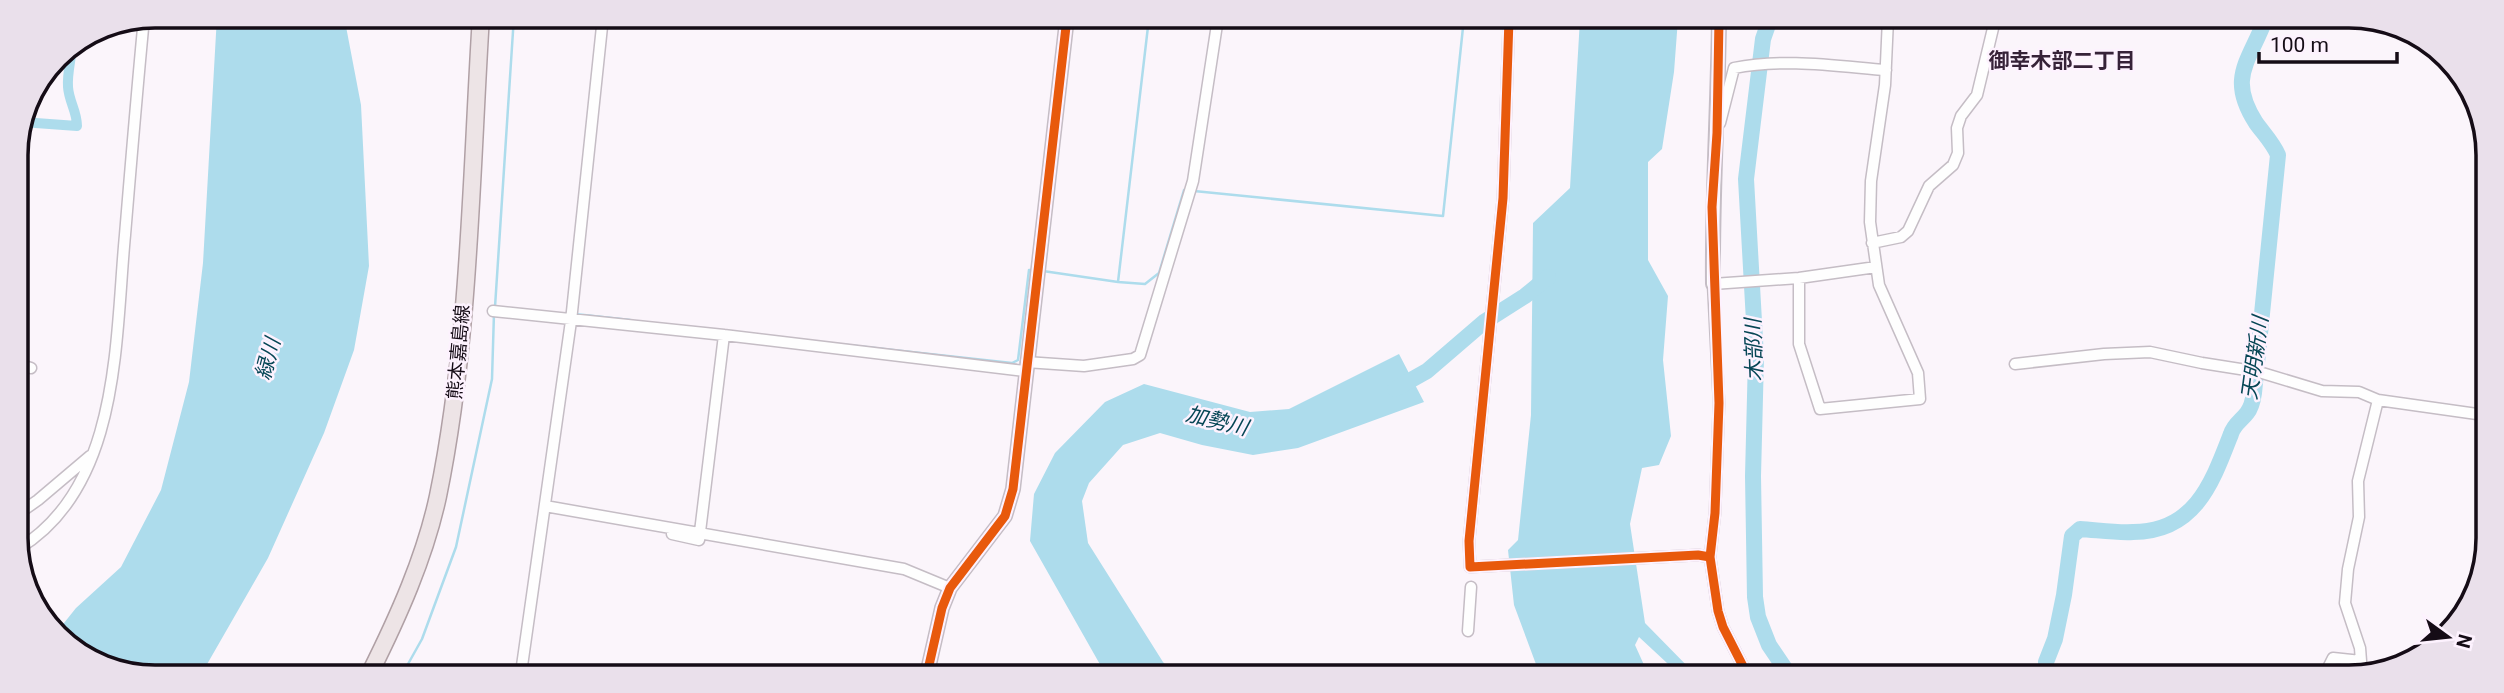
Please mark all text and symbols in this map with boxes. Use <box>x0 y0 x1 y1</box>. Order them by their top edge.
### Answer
scale bar <box>2259 21 2397 65</box>
text: 100 m <box>2270 33 2329 57</box>
district label: 御幸木部二丁目 <box>1989 49 2136 73</box>
street label: 熊本嘉島線 <box>443 304 474 400</box>
water label: 天明新川 <box>2237 313 2273 401</box>
water label: 木部川 <box>1741 316 1767 382</box>
water label: 緑川 <box>251 334 286 382</box>
water label: 加勢川 <box>1184 402 1252 441</box>
north arrow <box>2413 602 2483 672</box>
text: N <box>2451 632 2477 651</box>

